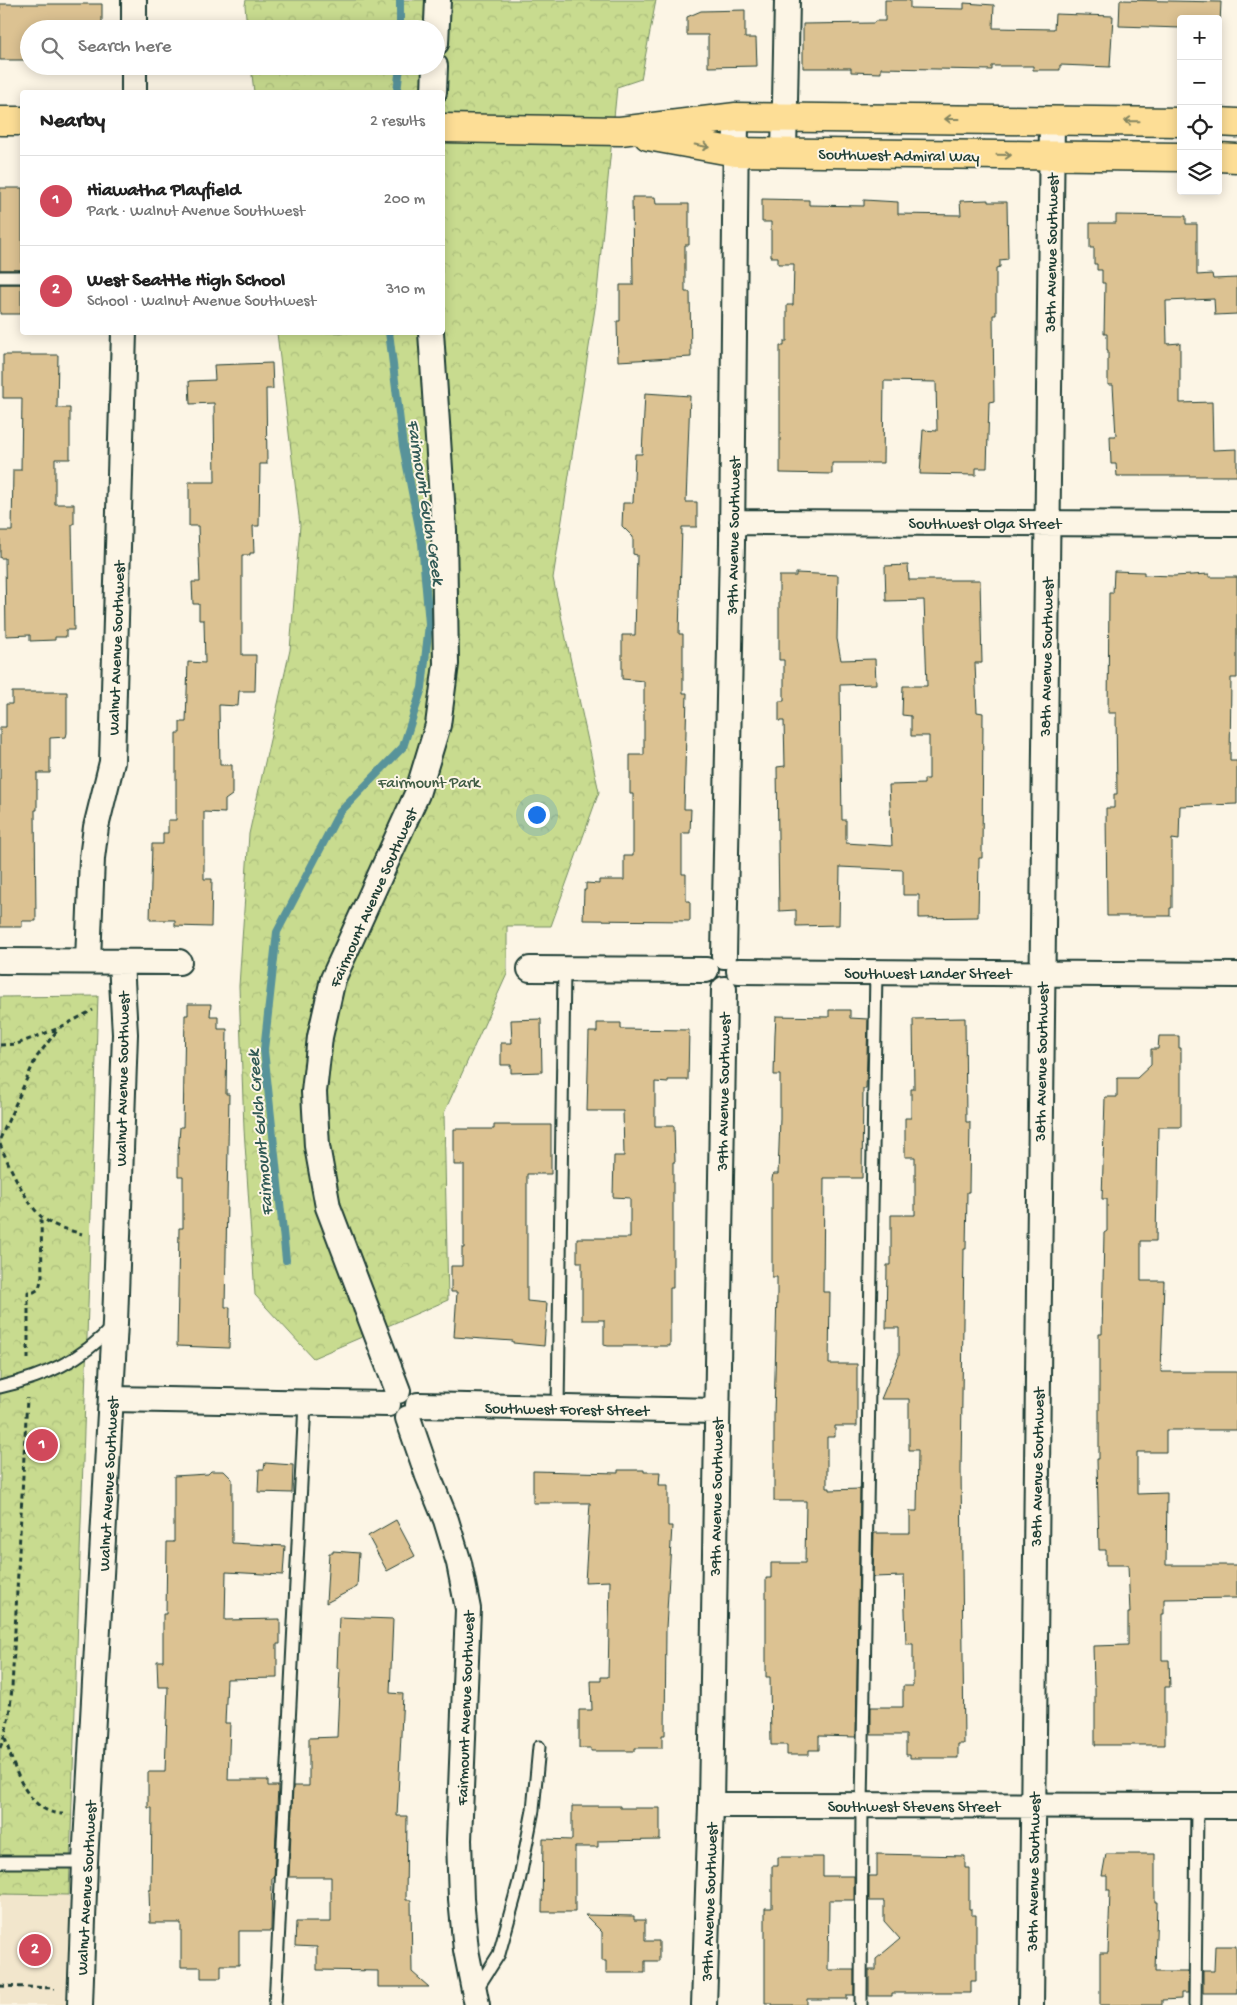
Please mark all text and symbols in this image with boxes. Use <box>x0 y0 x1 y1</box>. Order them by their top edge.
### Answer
map controls <box>1177 15 1222 195</box>
button: + <box>1177 15 1222 60</box>
search box <box>20 20 445 75</box>
icon: search <box>38 34 66 62</box>
text: Search here <box>78 36 172 59</box>
button: − <box>1177 60 1222 105</box>
button: locate <box>1177 105 1222 150</box>
text: Nearby <box>40 110 105 135</box>
text: 2 results <box>370 113 425 132</box>
one-way arrow <box>944 114 960 124</box>
one-way arrow <box>1124 116 1140 126</box>
one-way arrow <box>694 142 710 152</box>
street label: Southwest Admiral Way <box>818 147 980 168</box>
one-way arrow <box>996 150 1012 160</box>
button: layers <box>1177 150 1222 195</box>
street label: 38th Avenue Southwest <box>1043 172 1064 334</box>
text: Hiawatha Playfield <box>87 180 240 203</box>
text: 1 <box>53 191 59 210</box>
text: 200 m <box>384 191 425 210</box>
text: Park · Walnut Avenue Southwest <box>87 203 305 222</box>
text: West Seattle High School <box>87 270 285 293</box>
text: 2 <box>52 281 60 300</box>
text: 310 m <box>386 281 425 300</box>
text: School · Walnut Avenue Southwest <box>87 293 316 312</box>
water label: Fairmount Gulch Creek <box>401 418 448 588</box>
street label: 39th Avenue Southwest <box>725 455 746 617</box>
street label: Southwest Olga Street <box>909 516 1063 535</box>
street label: Walnut Avenue Southwest <box>106 559 131 736</box>
street label: 38th Avenue Southwest <box>1038 576 1059 738</box>
park label: Fairmount Park <box>377 775 482 794</box>
your location <box>524 802 550 828</box>
street label: Fairmount Avenue Southwest <box>327 804 424 992</box>
street label: Southwest Lander Street <box>844 966 1013 985</box>
street label: 38th Avenue Southwest <box>1033 981 1054 1143</box>
street label: Walnut Avenue Southwest <box>113 990 136 1167</box>
street label: 39th Avenue Southwest <box>715 1011 736 1173</box>
water label: Fairmount Gulch Creek <box>244 1047 279 1217</box>
street label: 38th Avenue Southwest <box>1029 1386 1050 1548</box>
street label: Walnut Avenue Southwest <box>96 1395 125 1572</box>
street label: Southwest Forest Street <box>485 1401 651 1422</box>
street label: 39th Avenue Southwest <box>708 1416 729 1578</box>
pin: 1 <box>26 1426 58 1464</box>
street label: Fairmount Avenue Southwest <box>455 1609 480 1807</box>
street label: 38th Avenue Southwest <box>1025 1791 1046 1953</box>
street label: Walnut Avenue Southwest <box>74 1799 103 1976</box>
street label: Southwest Stevens Street <box>828 1799 1002 1818</box>
street label: 39th Avenue Southwest <box>699 1821 724 1983</box>
pin: 2 <box>19 1931 51 1969</box>

